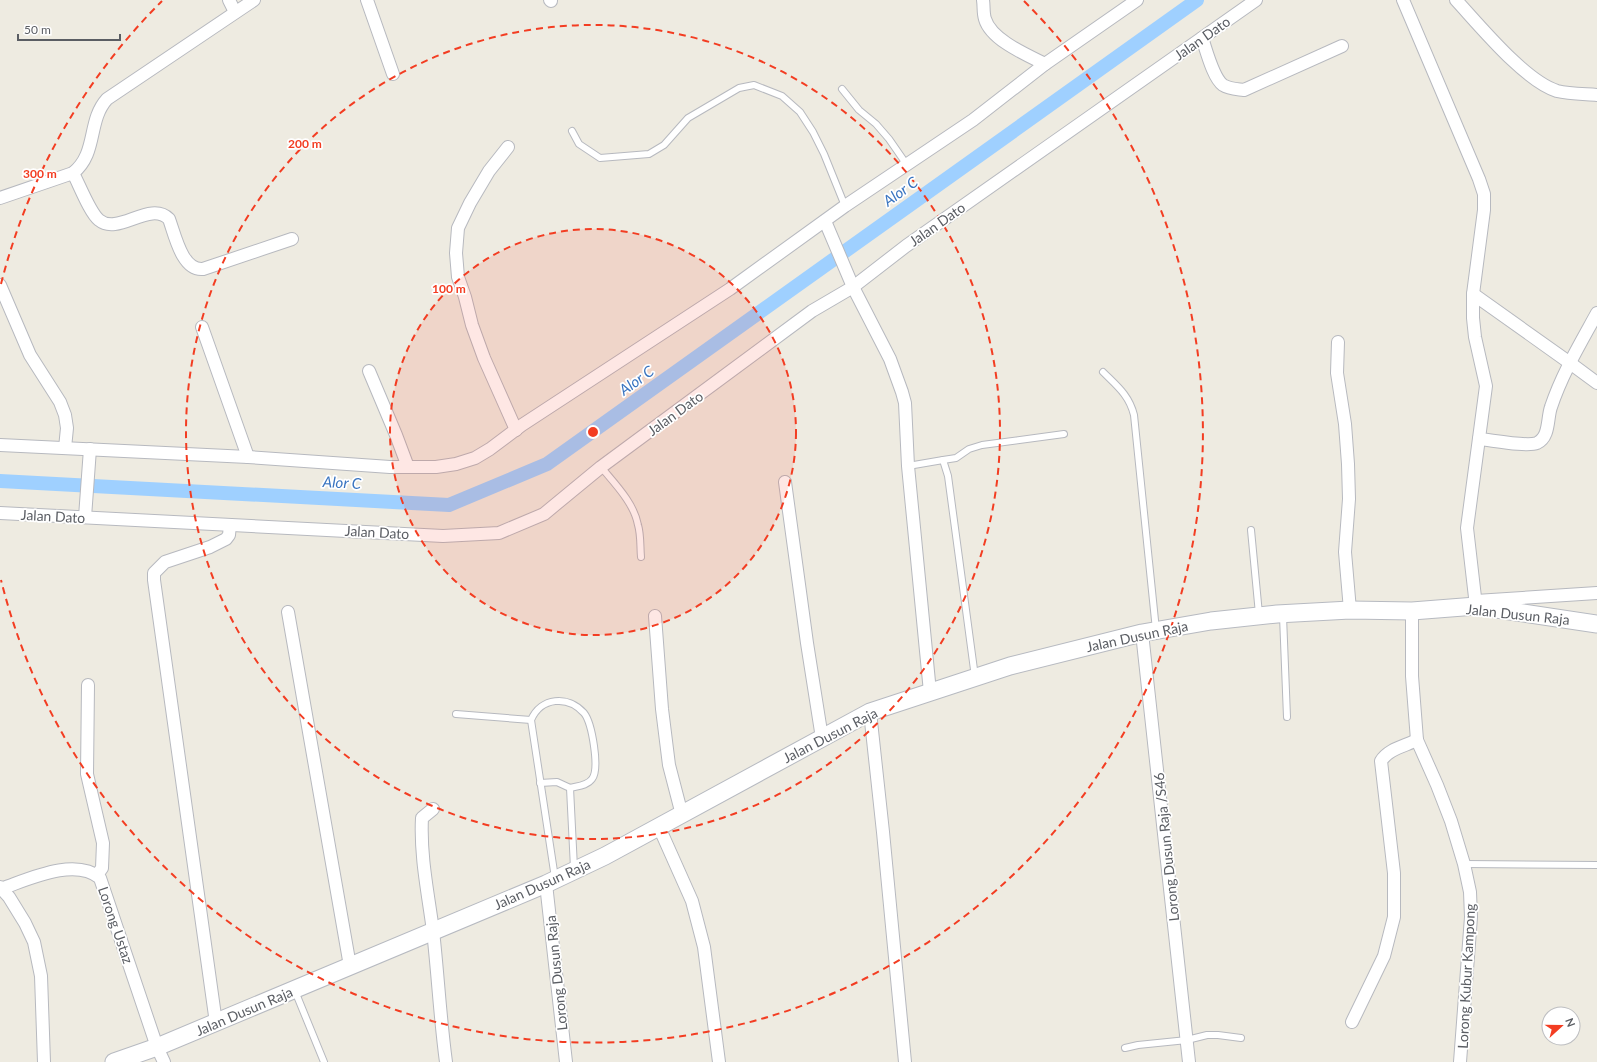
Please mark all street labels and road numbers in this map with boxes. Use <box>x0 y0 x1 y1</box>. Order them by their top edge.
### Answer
street label: Jalan Dato <box>1171 13 1233 63</box>
street label: Jalan Dato <box>906 199 968 249</box>
street label: Jalan Dato <box>644 387 706 439</box>
street label: Jalan Dato <box>20 506 86 526</box>
street label: Jalan Dato <box>344 522 410 542</box>
street label: Jalan Dusun Raja <box>1465 600 1571 628</box>
street label: Jalan Dusun Raja <box>1084 617 1190 655</box>
street label: Jalan Dusun Raja <box>780 704 880 766</box>
street label: Lorong Dusun Raja /S46 <box>1150 772 1182 922</box>
street label: Jalan Dusun Raja <box>491 855 593 913</box>
street label: Lorong Ustaz <box>95 884 137 966</box>
street label: Lorong Kubur Kampong <box>1454 903 1478 1049</box>
street label: Lorong Dusun Raja <box>542 915 570 1031</box>
street label: Jalan Dusun Raja <box>193 983 295 1039</box>

